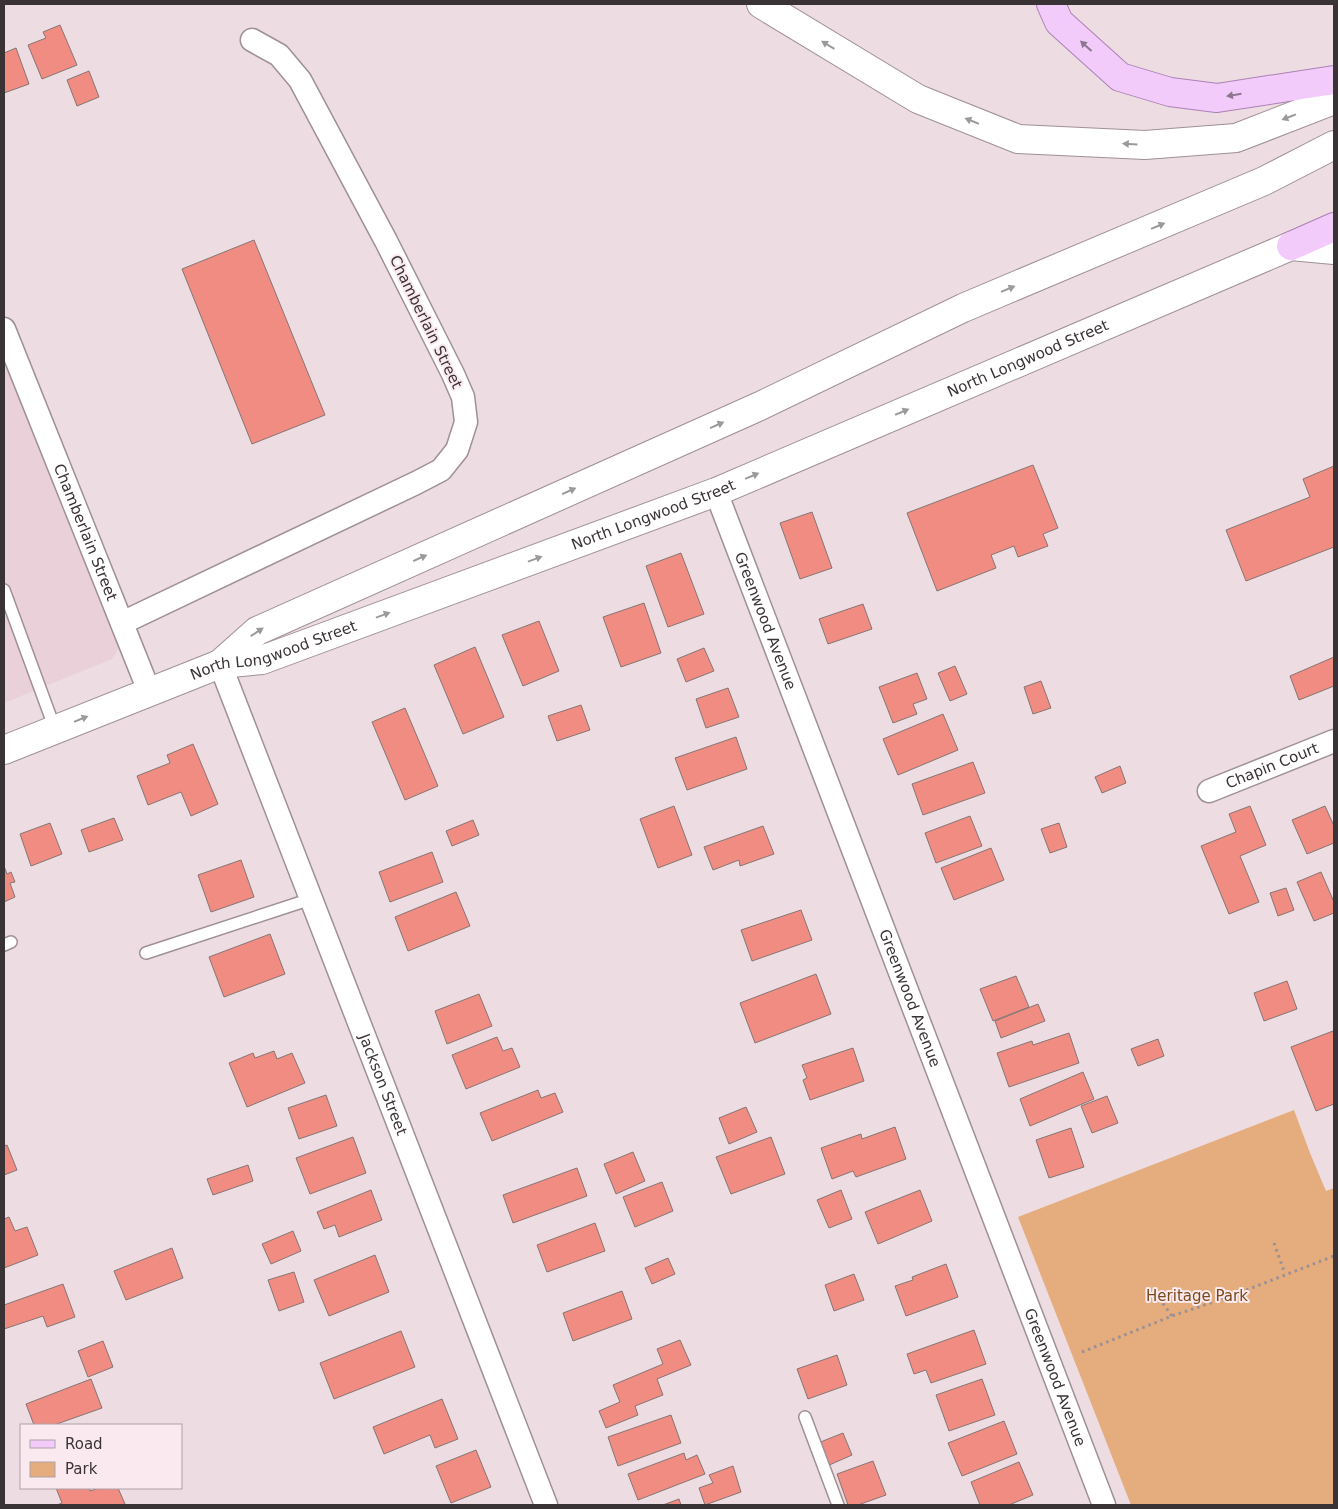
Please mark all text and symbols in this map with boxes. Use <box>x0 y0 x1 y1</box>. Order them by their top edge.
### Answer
one-way arrow <box>822 40 835 50</box>
one-way arrow <box>1081 40 1093 52</box>
one-way arrow <box>1226 92 1242 100</box>
one-way arrow <box>1281 113 1296 121</box>
one-way arrow <box>964 116 979 124</box>
one-way arrow <box>1122 140 1138 148</box>
one-way arrow <box>1150 222 1165 230</box>
street label: Chamberlain Street <box>386 252 466 392</box>
one-way arrow <box>1001 285 1015 293</box>
street label: North Longwood Street <box>944 316 1111 401</box>
one-way arrow <box>895 408 909 416</box>
one-way arrow <box>710 421 724 429</box>
street label: Chamberlain Street <box>50 461 121 604</box>
one-way arrow <box>745 472 760 480</box>
street label: North Longwood Street <box>569 476 738 554</box>
one-way arrow <box>562 487 576 495</box>
street label: Greenwood Avenue <box>731 549 800 692</box>
one-way arrow <box>413 553 427 561</box>
one-way arrow <box>528 555 543 563</box>
one-way arrow <box>376 611 391 619</box>
street label: North Longwood Street <box>188 617 359 684</box>
one-way arrow <box>250 628 264 637</box>
one-way arrow <box>74 714 88 722</box>
street label: Chapin Court <box>1223 739 1321 792</box>
street label: Greenwood Avenue <box>875 927 944 1070</box>
street label: Jackson Street <box>355 1030 411 1138</box>
park label: Heritage Park <box>1146 1287 1248 1305</box>
street label: Greenwood Avenue <box>1021 1306 1090 1449</box>
legend <box>20 1424 182 1489</box>
text: Road <box>65 1435 103 1453</box>
text: Park <box>65 1460 98 1478</box>

